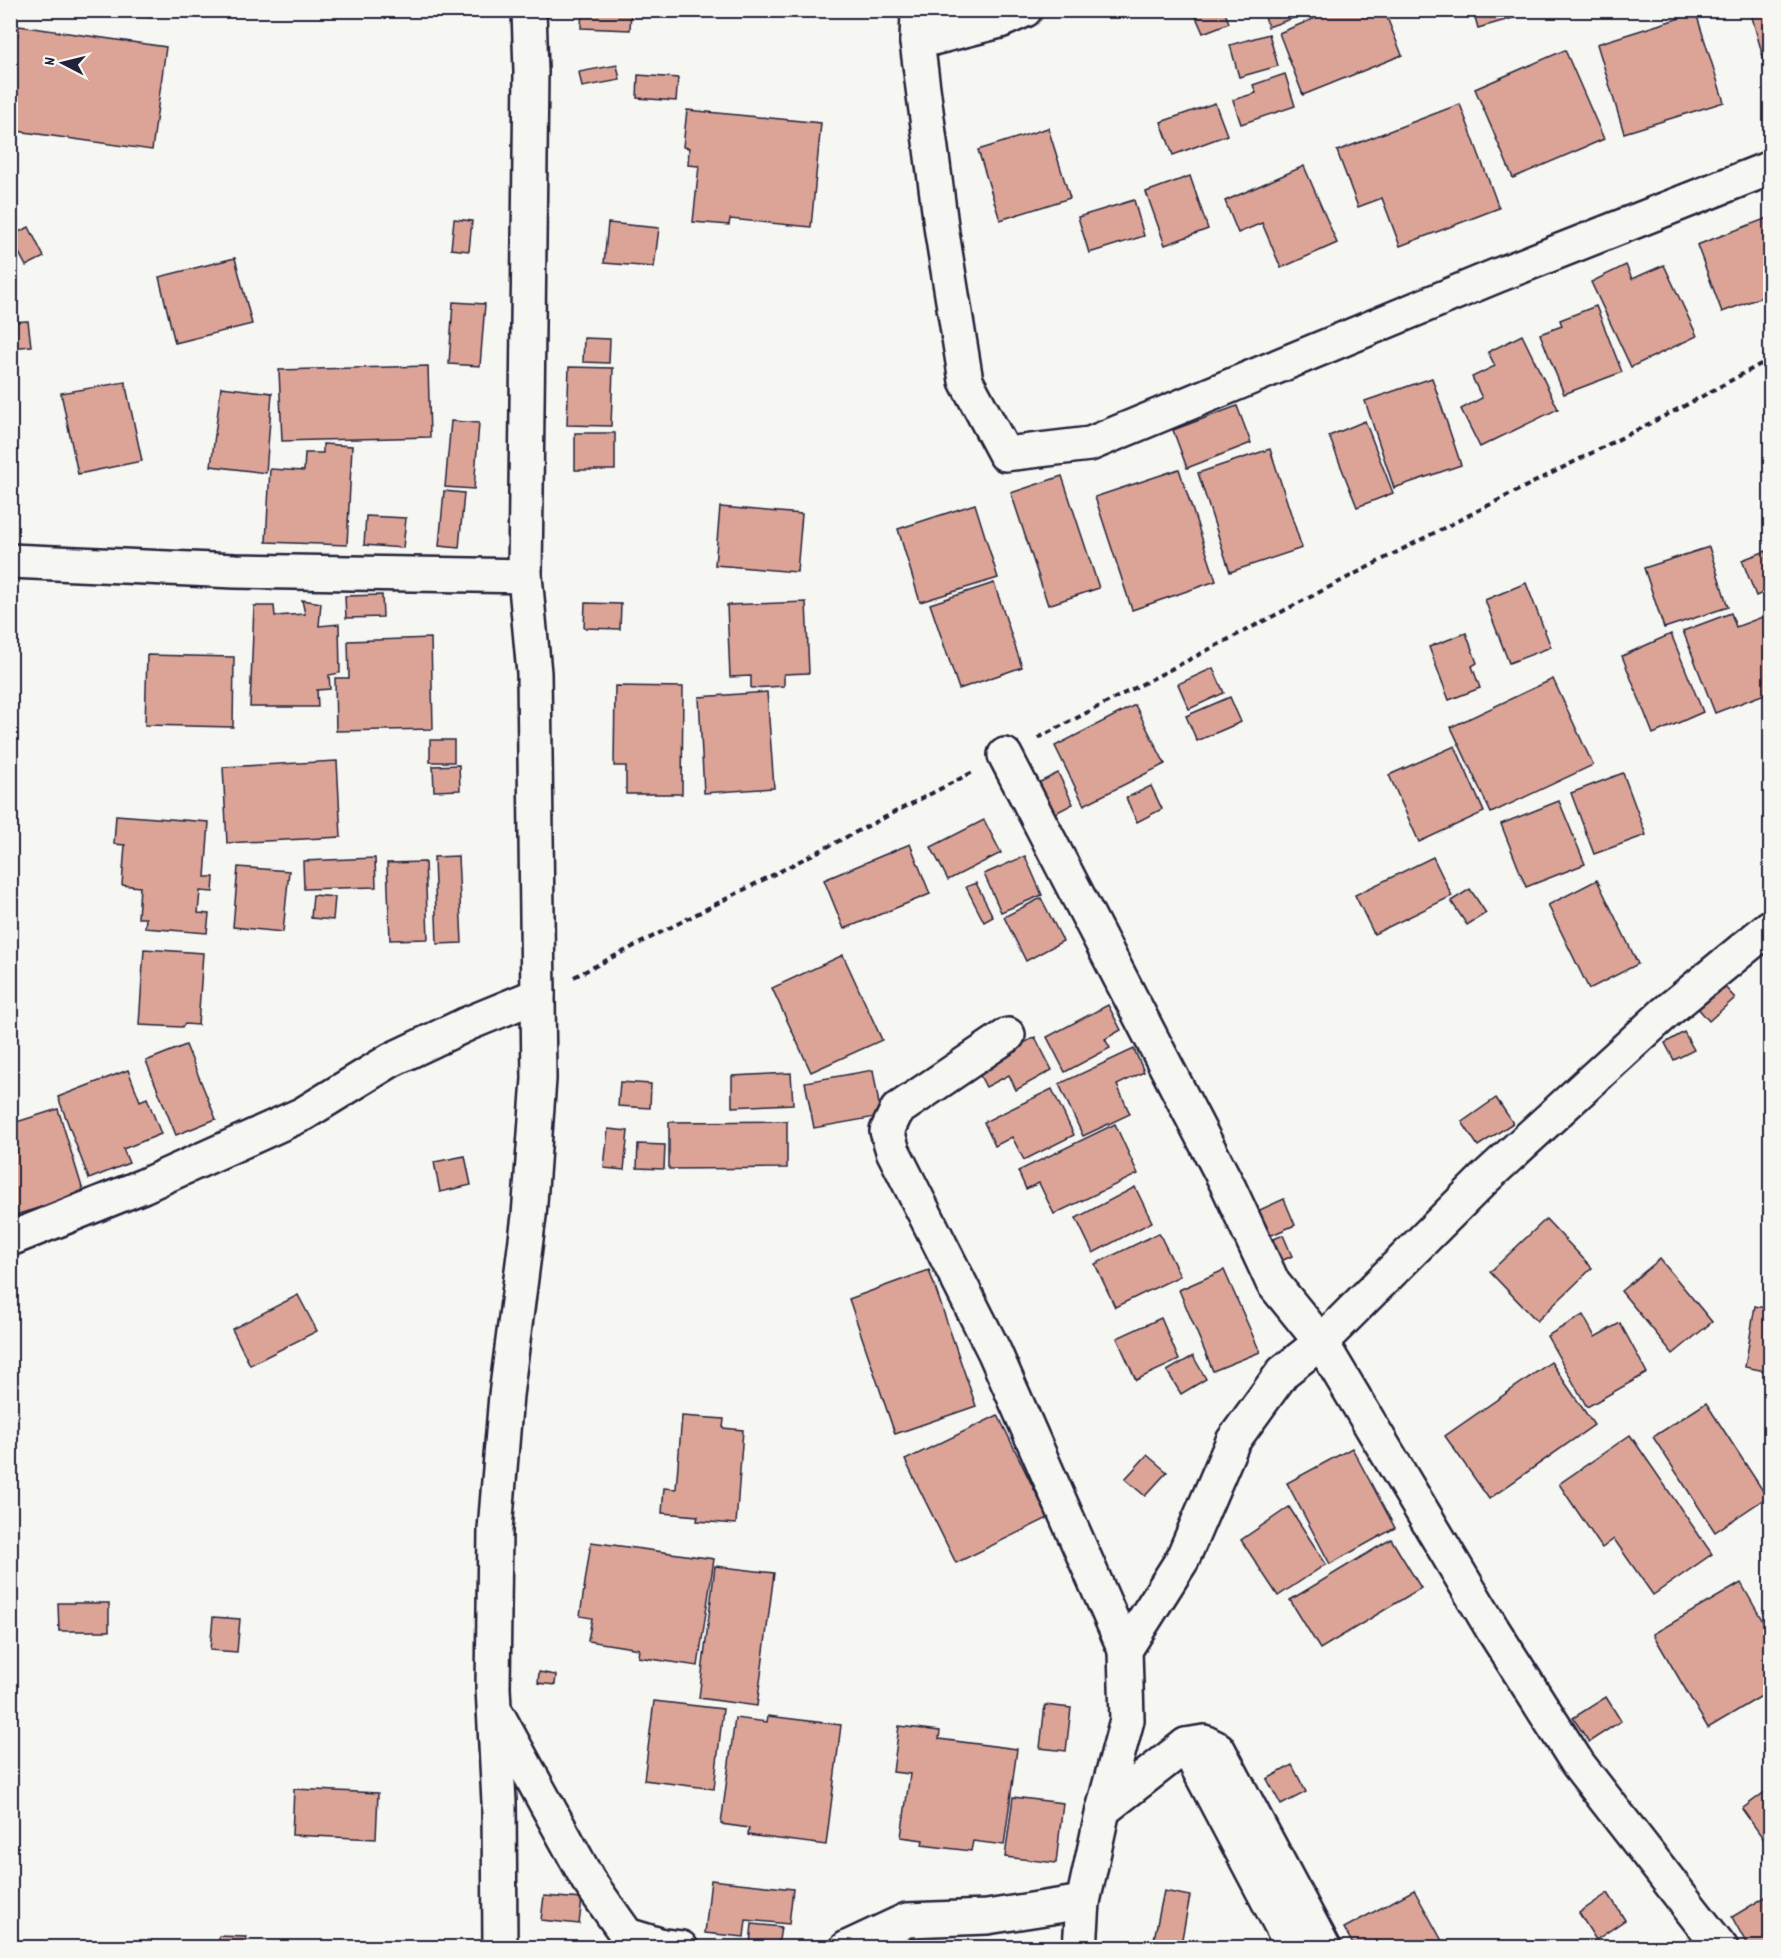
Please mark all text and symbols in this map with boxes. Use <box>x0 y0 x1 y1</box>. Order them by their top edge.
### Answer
north arrow <box>33 33 93 93</box>
text: N <box>39 56 63 67</box>

